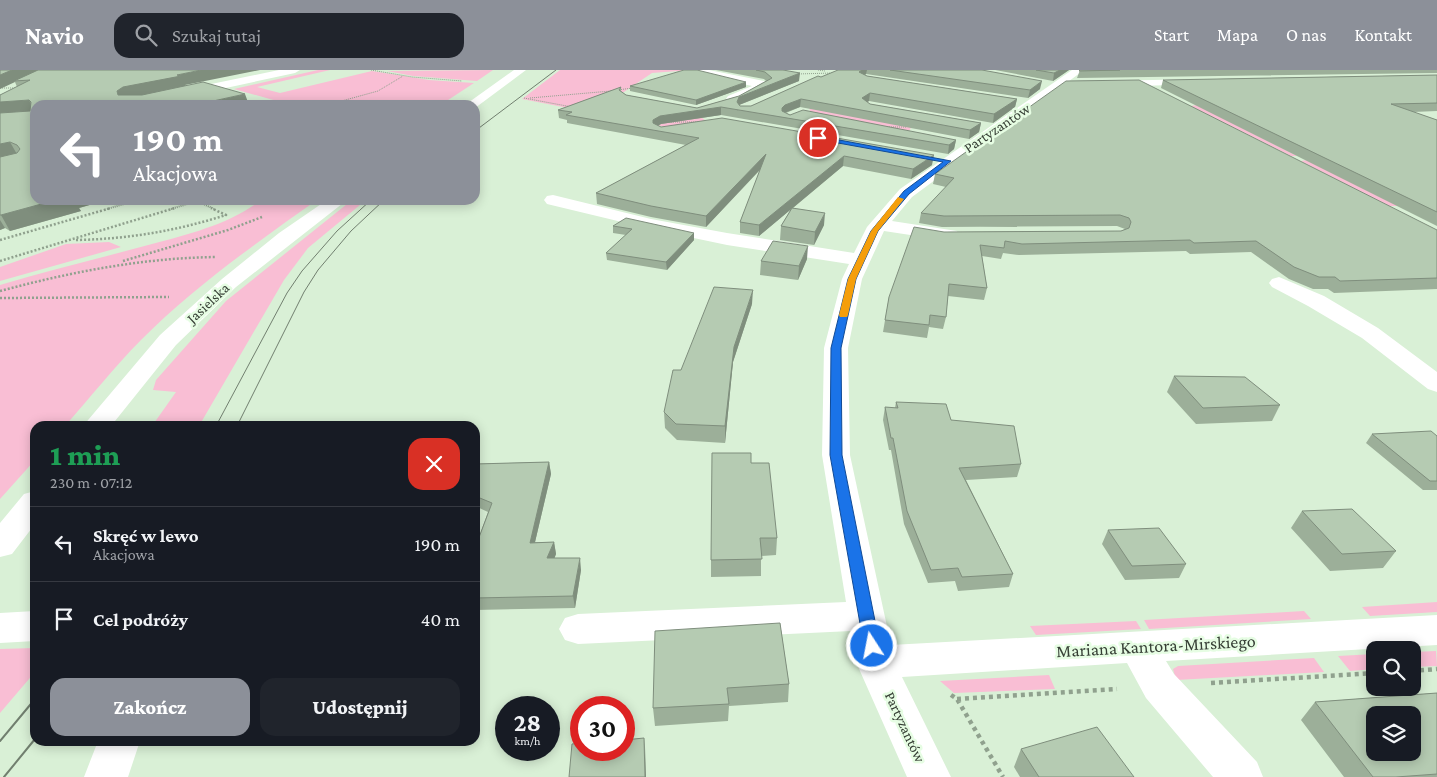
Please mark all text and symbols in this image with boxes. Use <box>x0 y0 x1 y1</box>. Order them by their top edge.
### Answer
search box <box>114 13 464 58</box>
icon: search <box>132 21 160 49</box>
text: Navio <box>25 22 84 49</box>
text: Szukaj tutaj <box>172 25 261 46</box>
text: Start <box>1154 25 1189 45</box>
text: Mapa <box>1217 25 1258 45</box>
text: O nas <box>1286 25 1327 45</box>
text: Kontakt <box>1355 25 1412 45</box>
street label: Partyzantów <box>961 100 1034 157</box>
pin <box>797 117 839 159</box>
icon: left <box>50 120 115 185</box>
text: 190 m <box>133 120 223 159</box>
icon: arrive <box>804 124 832 152</box>
text: Akacjowa <box>133 161 218 186</box>
street label: Jasielska <box>182 279 233 329</box>
text: 1 min <box>50 438 120 471</box>
button: close <box>408 438 460 490</box>
text: 230 m · 07:12 <box>50 474 132 491</box>
text: Skręć w lewo <box>93 525 199 546</box>
icon: left <box>50 530 78 558</box>
text: 190 m <box>414 534 460 555</box>
text: Akacjowa <box>93 546 155 563</box>
icon: arrive <box>50 605 78 633</box>
text: Cel podróży <box>93 609 188 630</box>
text: 40 m <box>421 609 460 630</box>
position arrow <box>845 619 897 671</box>
street label: Mariana Kantora-Mirskiego <box>1056 631 1256 661</box>
map controls <box>1366 641 1421 761</box>
button: search <box>1366 641 1421 696</box>
button: Zakończ <box>50 678 250 736</box>
button: Udostępnij <box>260 678 460 736</box>
street label: Partyzantów <box>881 689 929 766</box>
speed limit sign: 30 <box>570 696 635 761</box>
button: layers <box>1366 706 1421 761</box>
text: 28 <box>514 709 541 736</box>
text: km/h <box>515 734 540 748</box>

